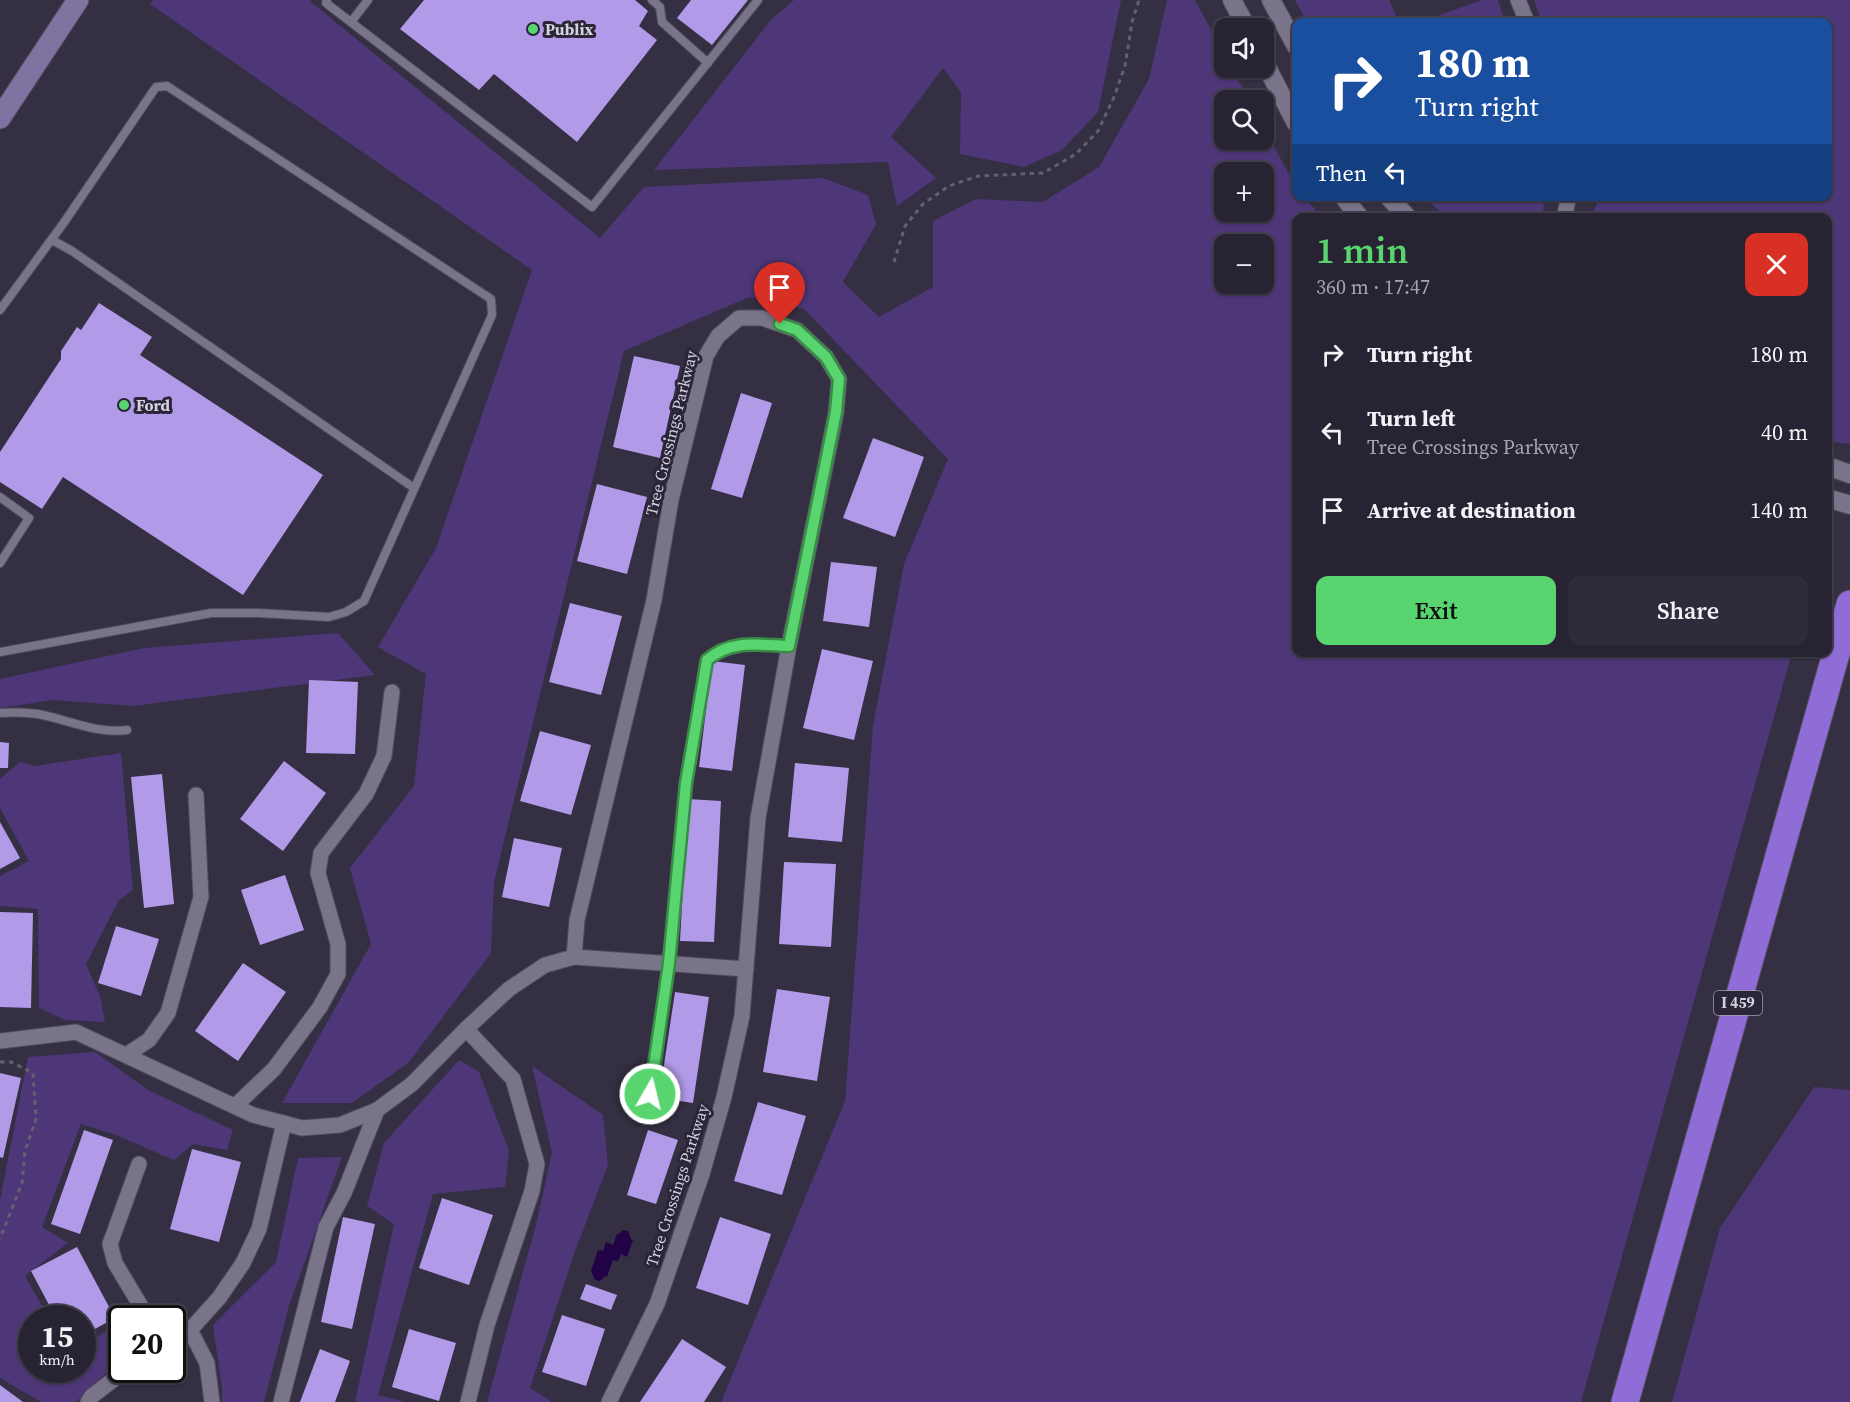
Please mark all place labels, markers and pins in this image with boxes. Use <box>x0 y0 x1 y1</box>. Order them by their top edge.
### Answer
place label: Publix <box>545 18 593 40</box>
marker: Publix <box>526 22 540 36</box>
pin <box>754 262 805 324</box>
place label: Ford <box>136 394 171 416</box>
marker: Ford <box>117 398 131 412</box>

